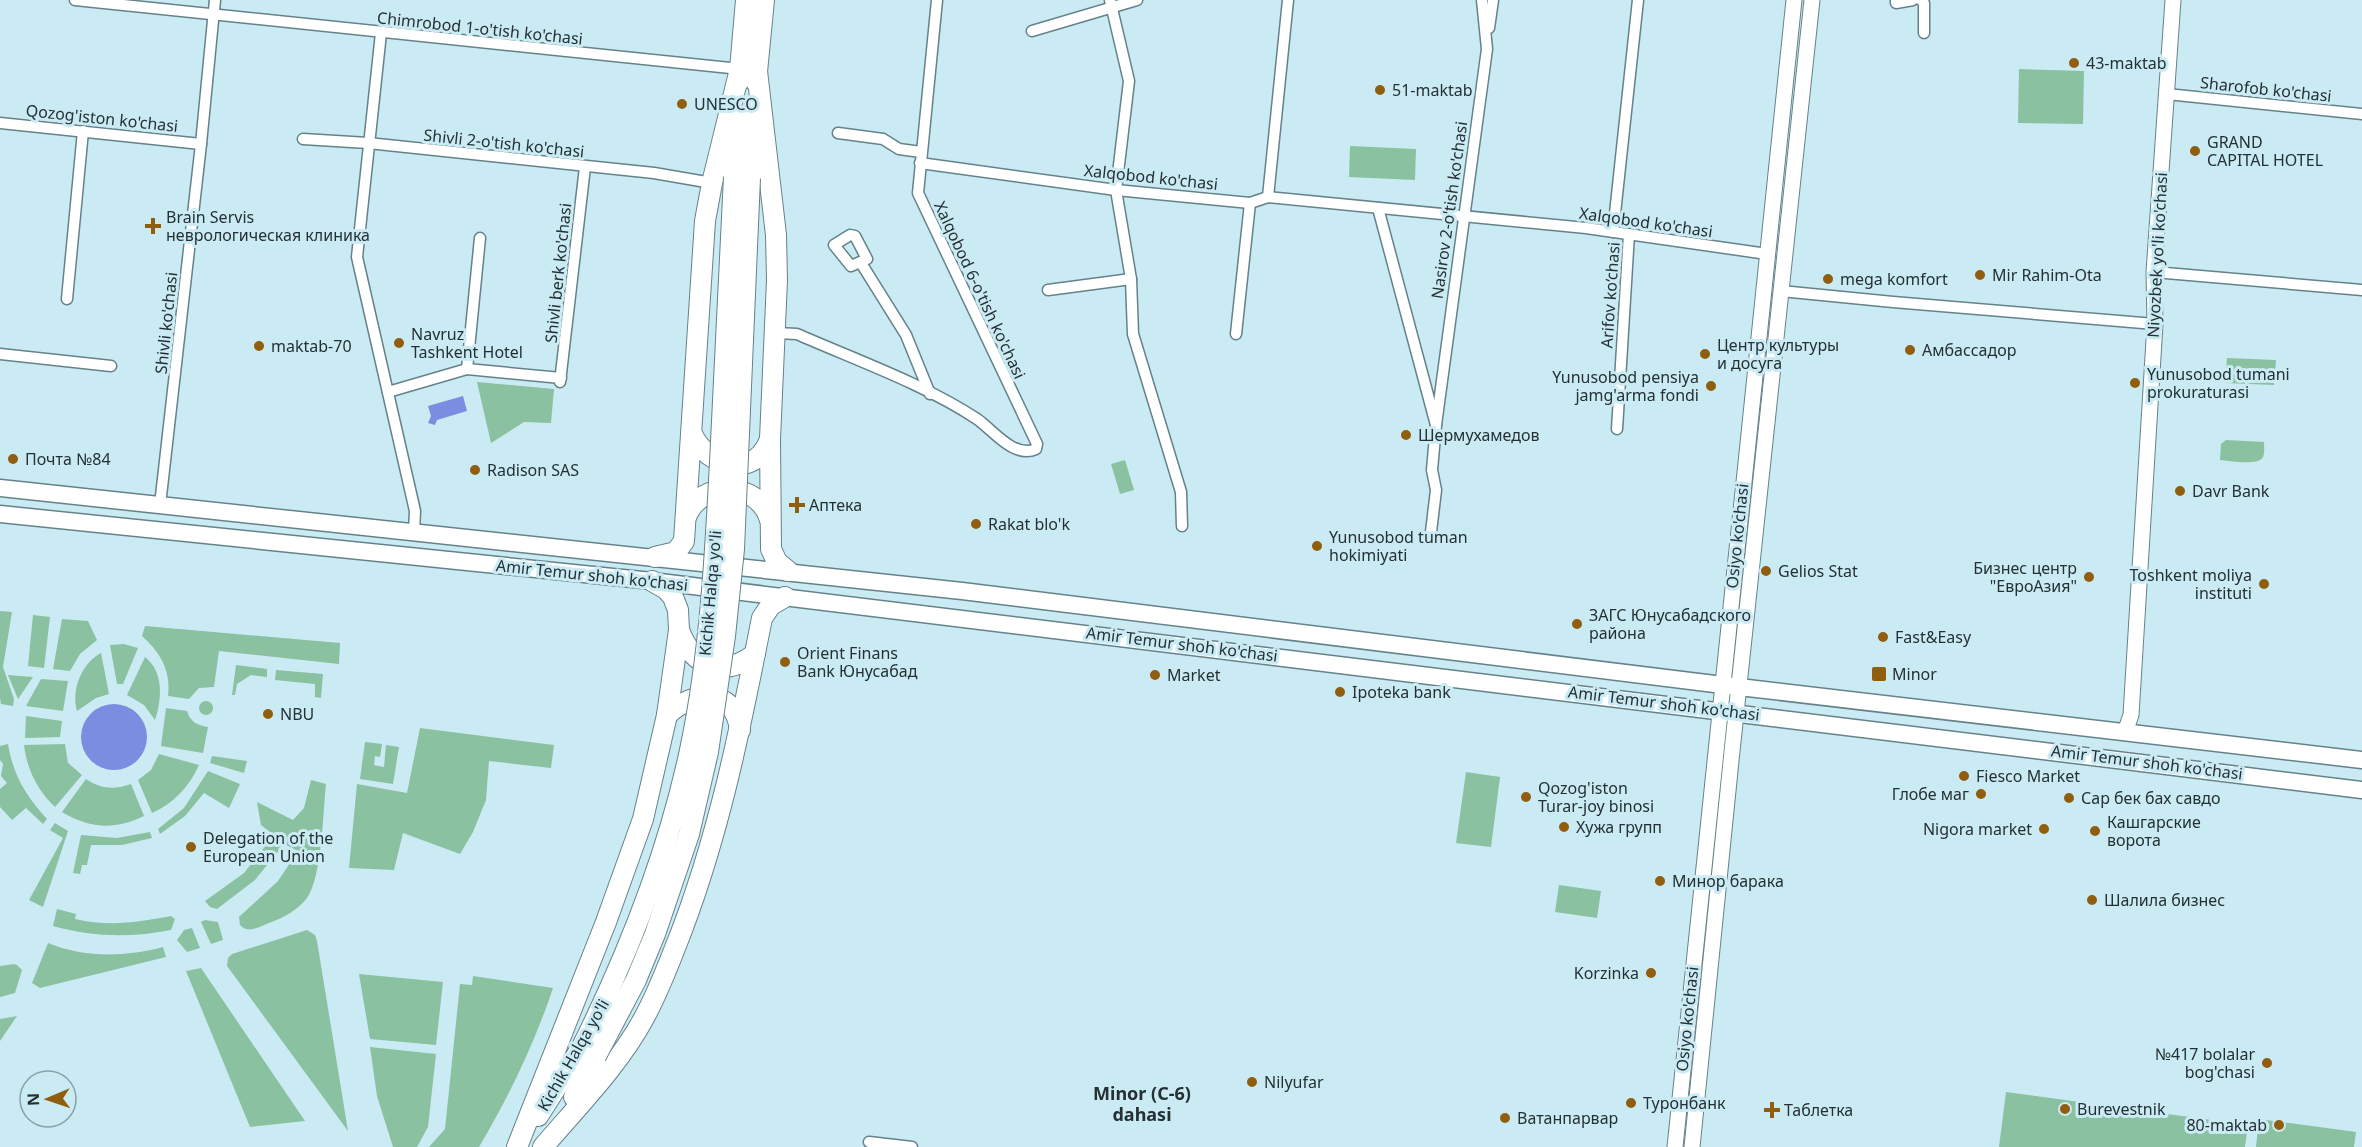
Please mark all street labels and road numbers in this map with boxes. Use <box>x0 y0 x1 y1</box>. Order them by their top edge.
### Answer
street label: Chimrobod 1-o'tish ko'chasi <box>376 6 584 50</box>
street label: Sharofob ko'chasi <box>2199 71 2333 107</box>
street label: Qozog'iston ko'chasi <box>25 99 179 137</box>
street label: Nasirov 2-o'tish ko'chasi <box>1426 120 1472 300</box>
street label: Shivli 2-o'tish ko'chasi <box>423 124 585 162</box>
street label: Xalqobod ko'chasi <box>1083 159 1219 195</box>
street label: Niyozbek yo'li ko'chasi <box>2142 172 2172 338</box>
street label: Xalqobod 6-o'tish ko'chasi <box>929 198 1031 382</box>
street label: Shivli berk ko'chasi <box>540 202 576 344</box>
street label: Xalqobod ko'chasi <box>1578 202 1714 242</box>
street label: Arifov ko‘chasi <box>1595 241 1625 349</box>
street label: Shivli ko'chasi <box>150 271 182 375</box>
street label: Osiyo ko'chasi <box>1721 482 1753 590</box>
street label: Kichik Halqa yo'li <box>694 529 726 657</box>
street label: Amir Temur shoh ko'chasi <box>495 554 689 596</box>
street label: Amir Temur shoh ko'chasi <box>1085 621 1279 667</box>
street label: Amir Temur shoh ko'chasi <box>1567 680 1761 726</box>
street label: Amir Temur shoh ko'chasi <box>2050 739 2244 785</box>
street label: Osiyo ko'chasi <box>1671 965 1703 1073</box>
street label: Kichik Halqa yo'li <box>532 995 614 1115</box>

